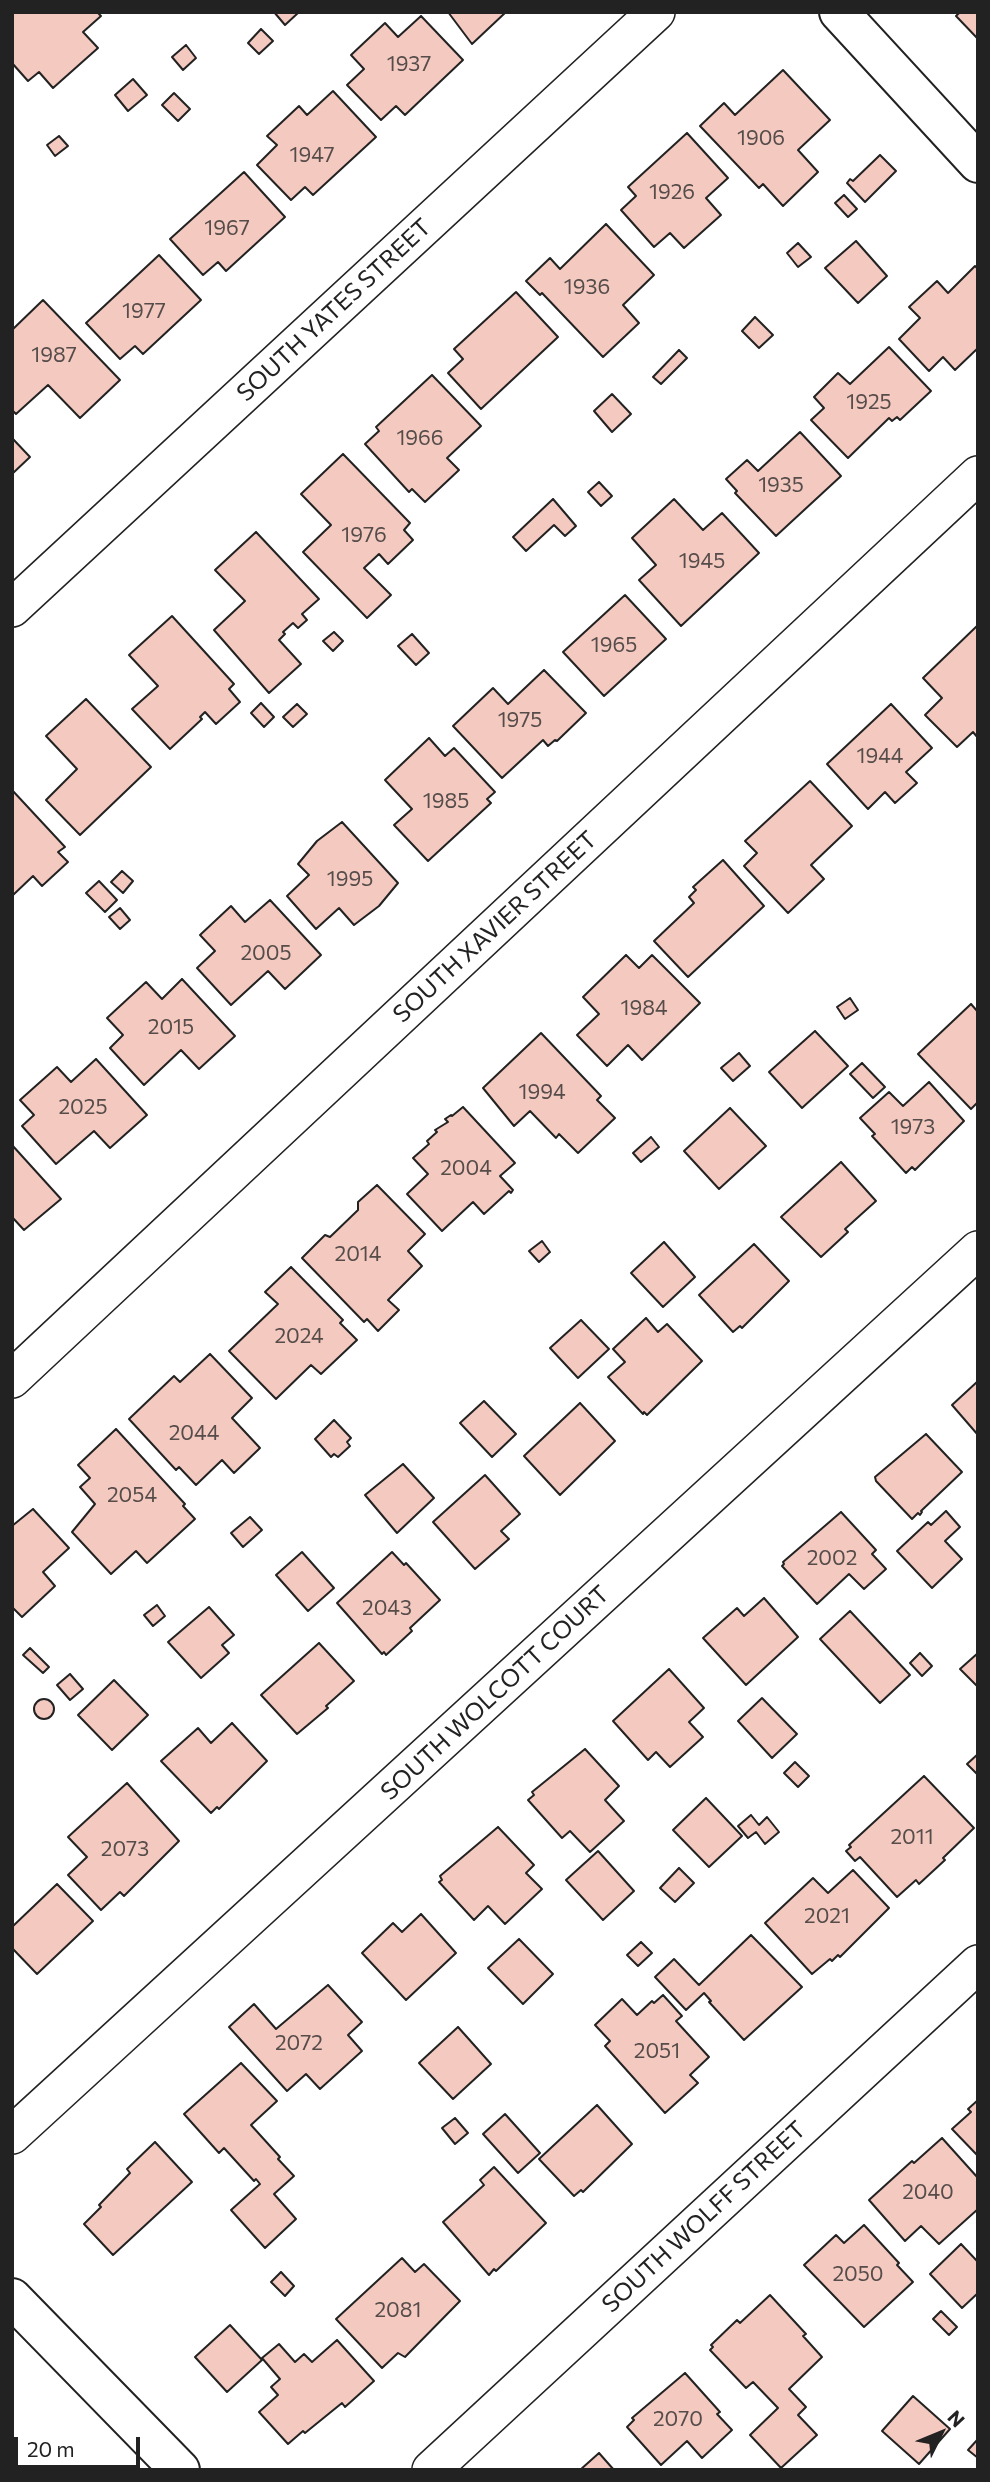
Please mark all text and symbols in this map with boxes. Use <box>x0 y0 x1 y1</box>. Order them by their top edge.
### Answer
house number: 1937 <box>387 51 431 77</box>
house number: 1906 <box>737 125 785 151</box>
house number: 1947 <box>290 142 334 168</box>
house number: 1926 <box>649 179 695 205</box>
street label: SOUTH YATES STREET <box>231 213 437 407</box>
house number: 1967 <box>204 215 250 241</box>
house number: 1936 <box>564 274 610 300</box>
house number: 1977 <box>122 298 166 324</box>
house number: 1987 <box>31 342 77 368</box>
house number: 1925 <box>846 389 892 415</box>
house number: 1966 <box>396 425 444 451</box>
house number: 1935 <box>758 472 804 498</box>
house number: 1976 <box>341 522 387 548</box>
house number: 1945 <box>679 548 725 574</box>
house number: 1965 <box>591 632 637 658</box>
house number: 1975 <box>498 707 542 733</box>
house number: 1944 <box>857 743 903 769</box>
house number: 1985 <box>423 788 469 814</box>
street label: SOUTH XAVIER STREET <box>387 825 603 1029</box>
house number: 1995 <box>327 866 373 892</box>
house number: 2005 <box>240 940 292 966</box>
house number: 1984 <box>620 995 668 1021</box>
house number: 2015 <box>148 1014 194 1040</box>
house number: 1994 <box>518 1079 566 1105</box>
house number: 2025 <box>59 1094 107 1120</box>
house number: 1973 <box>891 1114 935 1140</box>
house number: 2004 <box>440 1155 492 1181</box>
house number: 2014 <box>335 1241 381 1267</box>
house number: 2024 <box>274 1323 324 1349</box>
house number: 2044 <box>169 1420 219 1446</box>
house number: 2054 <box>107 1482 157 1508</box>
house number: 2002 <box>807 1545 857 1571</box>
street label: SOUTH WOLCOTT COURT <box>375 1580 615 1806</box>
house number: 2043 <box>362 1595 412 1621</box>
house number: 2011 <box>890 1824 934 1850</box>
house number: 2073 <box>101 1836 149 1862</box>
house number: 2021 <box>804 1903 850 1929</box>
house number: 2072 <box>275 2030 323 2056</box>
house number: 2051 <box>634 2038 680 2064</box>
street label: SOUTH WOLFF STREET <box>596 2115 812 2319</box>
house number: 2040 <box>902 2179 954 2205</box>
house number: 2050 <box>832 2261 884 2287</box>
house number: 2081 <box>374 2297 422 2323</box>
north arrow <box>906 2398 976 2468</box>
text: N <box>943 2405 970 2431</box>
house number: 2070 <box>653 2406 703 2432</box>
scale bar <box>18 2422 144 2466</box>
text: 20 m <box>27 2436 75 2461</box>

